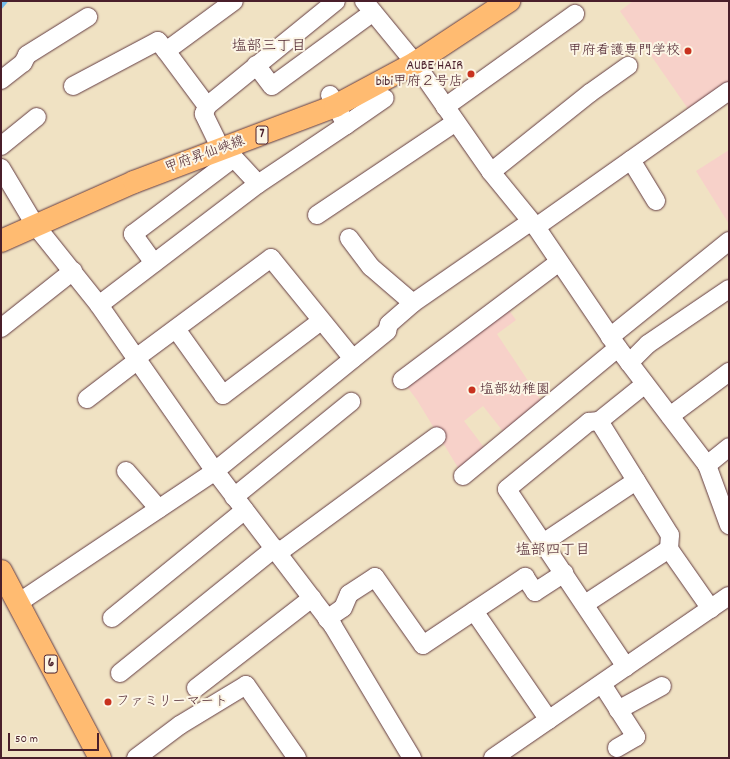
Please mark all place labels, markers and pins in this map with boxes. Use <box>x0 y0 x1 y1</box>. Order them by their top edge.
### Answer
place label: 甲府看護専門学校 <box>568 43 680 59</box>
marker: 甲府看護専門学校 <box>683 46 693 56</box>
place label: AUBE HAIR bibi甲府２号店 <box>376 58 463 90</box>
marker: AUBE HAIR bibi甲府２号店 <box>466 69 476 79</box>
place label: 塩部幼稚園 <box>480 382 550 398</box>
marker: 塩部幼稚園 <box>467 385 477 395</box>
place label: ファミリーマート <box>116 694 228 710</box>
marker: ファミリーマート <box>103 697 113 707</box>

